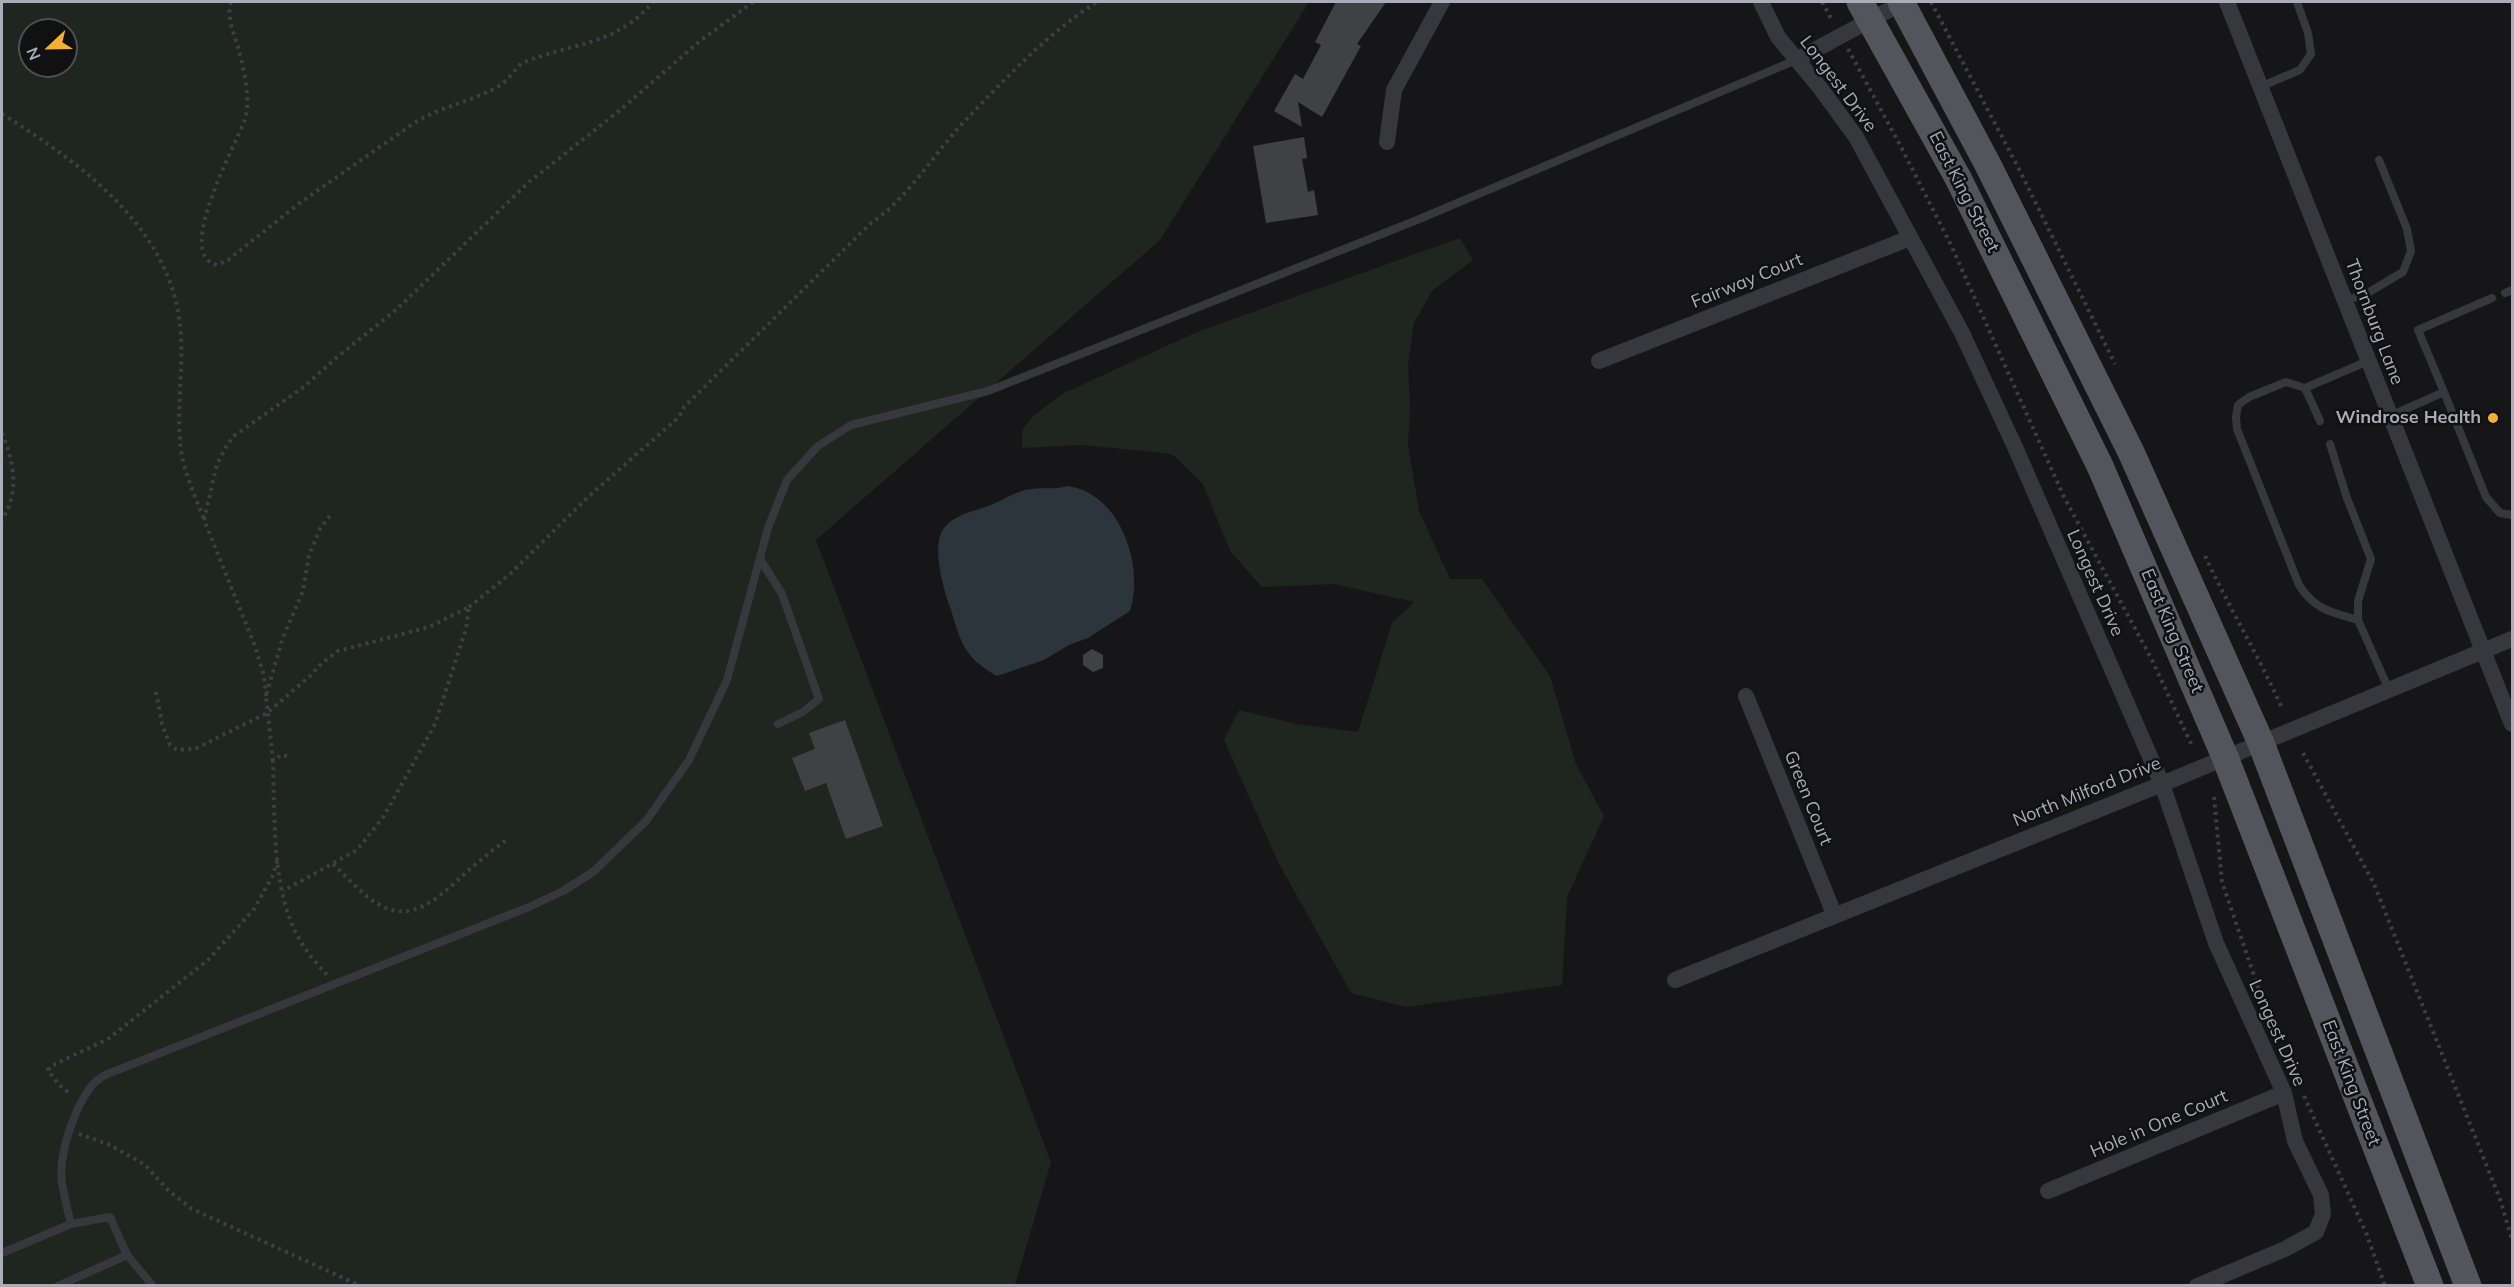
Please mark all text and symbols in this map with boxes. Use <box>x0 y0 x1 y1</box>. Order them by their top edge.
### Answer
north arrow <box>18 18 78 78</box>
street label: Longest Drive <box>1795 32 1881 136</box>
text: N <box>22 45 45 63</box>
street label: East King Street <box>1924 128 2004 256</box>
street label: Fairway Court <box>1688 249 1806 313</box>
street label: Thornburg Lane <box>2340 256 2408 388</box>
place label: Windrose Health <box>2335 407 2481 429</box>
marker: Windrose Health <box>2486 411 2500 425</box>
street label: Longest Drive <box>2062 526 2128 640</box>
street label: East King Street <box>2136 566 2208 696</box>
street label: Green Court <box>1779 748 1837 848</box>
street label: North Milford Drive <box>2010 752 2164 832</box>
street label: Longest Drive <box>2244 976 2310 1090</box>
street label: East King Street <box>2317 1017 2385 1149</box>
street label: Hole in One Court <box>2087 1085 2231 1163</box>

